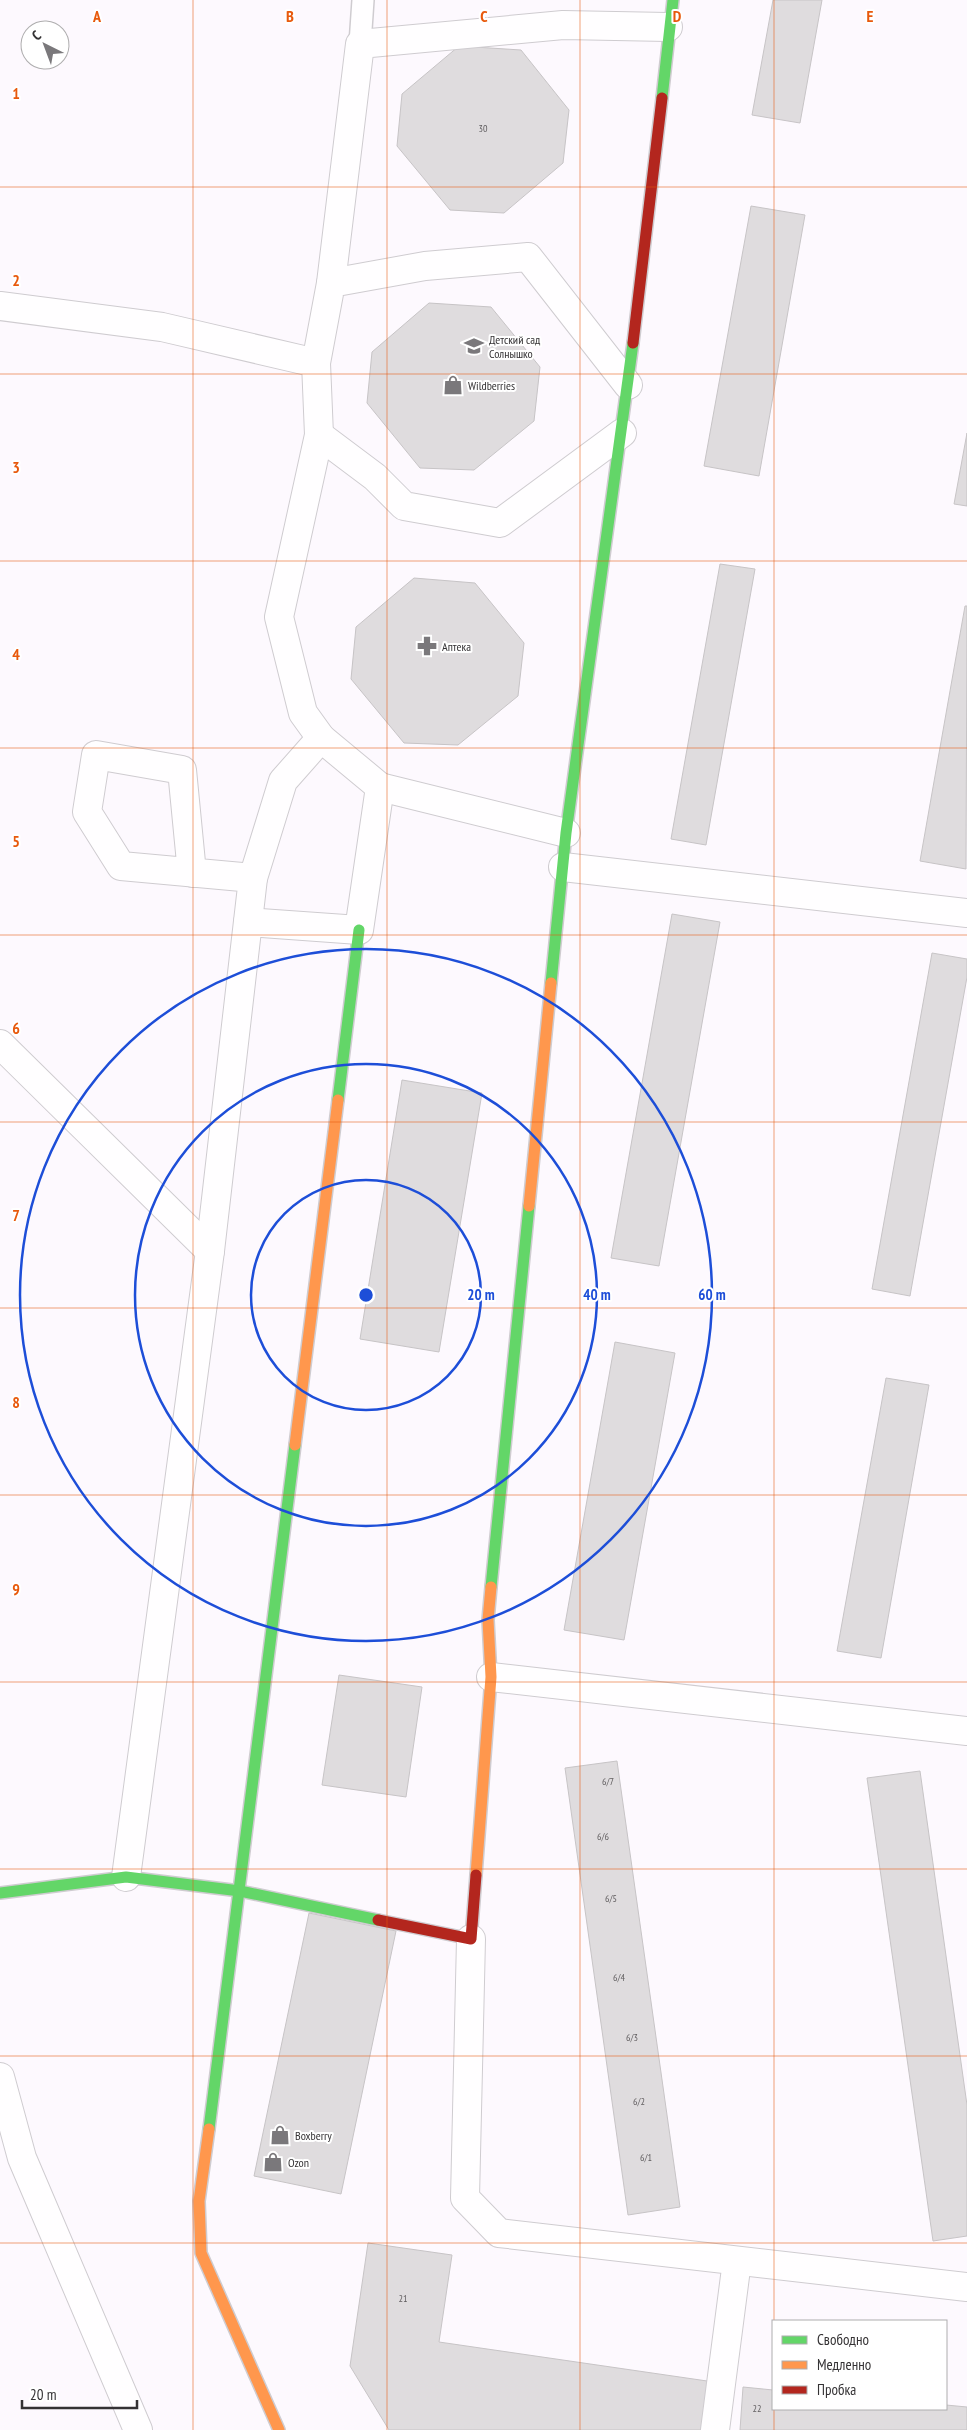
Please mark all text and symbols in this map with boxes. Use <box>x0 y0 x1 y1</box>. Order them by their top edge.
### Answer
text: A <box>92 6 102 26</box>
text: B <box>286 6 294 26</box>
text: C <box>480 6 488 26</box>
text: D <box>673 6 682 26</box>
text: E <box>867 6 874 26</box>
north arrow <box>20 20 70 70</box>
text: С <box>28 26 45 44</box>
text: 1 <box>12 83 20 103</box>
house number: 30 <box>479 122 488 135</box>
text: 2 <box>12 270 20 290</box>
place label: Детский сад Солнышко <box>489 332 541 361</box>
school or university icon: Детский сад Солнышко <box>463 335 485 357</box>
shop icon: Wildberries <box>442 374 464 396</box>
place label: Wildberries <box>468 378 515 393</box>
text: 3 <box>12 457 20 477</box>
pharmacy icon: Аптека <box>416 635 438 657</box>
place label: Аптека <box>442 639 471 654</box>
text: 4 <box>12 644 20 664</box>
text: 5 <box>12 831 20 851</box>
text: 6 <box>12 1018 20 1038</box>
text: 7 <box>12 1205 20 1225</box>
text: 20 m <box>467 1285 495 1304</box>
text: 40 m <box>583 1285 611 1304</box>
text: 60 m <box>698 1285 726 1304</box>
centre of rings <box>357 1286 375 1304</box>
text: 8 <box>12 1392 20 1412</box>
text: 9 <box>12 1579 20 1599</box>
house number: 6/7 <box>602 1775 614 1788</box>
house number: 6/6 <box>597 1830 609 1843</box>
house number: 6/5 <box>605 1892 617 1905</box>
house number: 6/4 <box>613 1971 625 1984</box>
house number: 6/3 <box>626 2031 638 2044</box>
house number: 6/2 <box>633 2095 645 2108</box>
shop icon: Boxberry <box>269 2124 291 2146</box>
place label: Boxberry <box>295 2128 332 2143</box>
shop icon: Ozon <box>262 2151 284 2173</box>
house number: 6/1 <box>640 2151 652 2164</box>
place label: Ozon <box>288 2155 309 2170</box>
house number: 21 <box>399 2292 408 2305</box>
legend <box>772 2320 947 2410</box>
text: Свободно <box>817 2330 869 2349</box>
text: Медленно <box>817 2355 871 2374</box>
scale bar <box>22 2378 138 2410</box>
text: Пробка <box>817 2380 856 2399</box>
text: 20 m <box>30 2385 56 2404</box>
house number: 22 <box>753 2402 762 2415</box>

